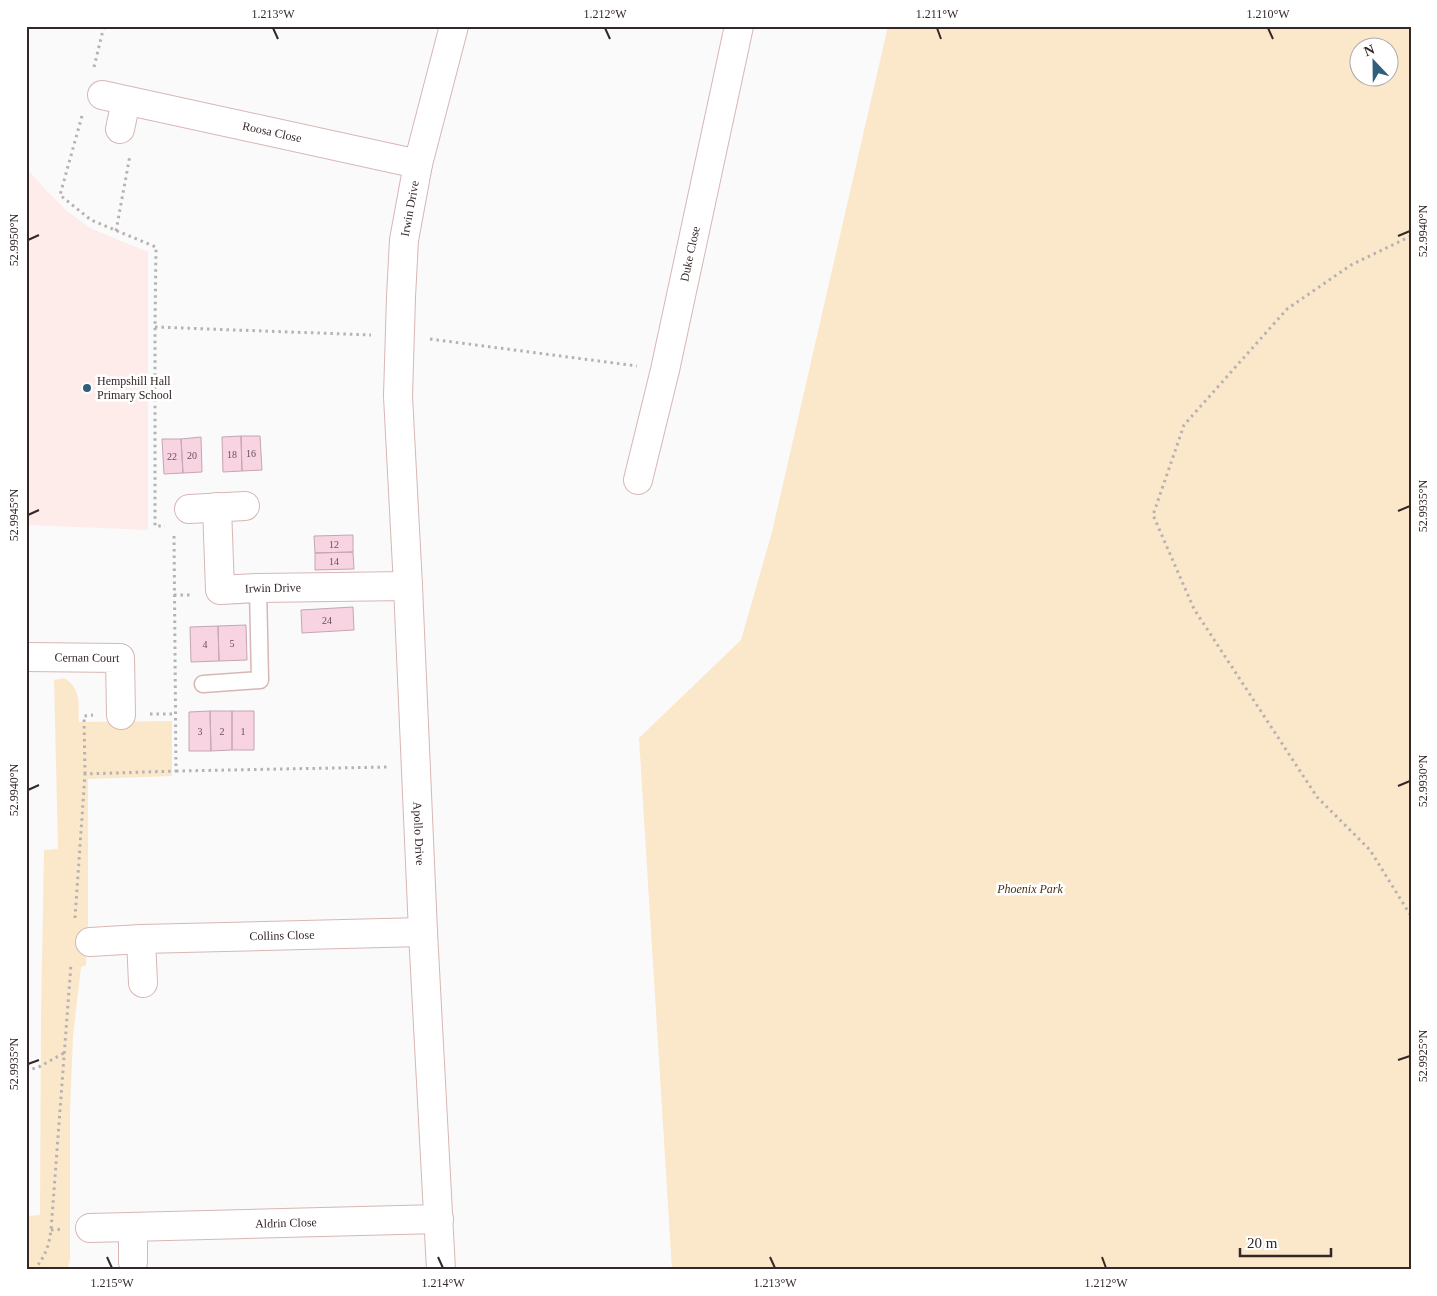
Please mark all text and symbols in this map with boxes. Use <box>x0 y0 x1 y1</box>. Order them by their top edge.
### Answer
text: 1.213°W <box>251 7 295 21</box>
text: 1.212°W <box>583 7 627 21</box>
text: 1.211°W <box>916 7 959 21</box>
text: 1.210°W <box>1246 7 1290 21</box>
north arrow <box>1350 38 1400 88</box>
text: N <box>1362 42 1377 59</box>
street label: Roosa Close <box>241 119 303 145</box>
street label: Irwin Drive <box>398 180 422 238</box>
text: 52.9940°N <box>1416 204 1430 257</box>
text: 52.9950°N <box>7 213 21 266</box>
street label: Duke Close <box>677 225 703 283</box>
place label: Hempshill Hall Primary School <box>97 374 173 402</box>
marker: Hempshill Hall Primary School <box>81 382 93 394</box>
house number: 16 <box>246 448 256 459</box>
house number: 18 <box>227 449 237 460</box>
house number: 20 <box>187 450 197 461</box>
house number: 22 <box>167 451 177 462</box>
text: 52.9935°N <box>1416 479 1430 532</box>
text: 52.9945°N <box>7 488 21 541</box>
house number: 12 <box>329 539 339 550</box>
house number: 14 <box>329 556 339 567</box>
street label: Irwin Drive <box>244 580 301 596</box>
house number: 24 <box>322 615 332 626</box>
house number: 5 <box>230 638 235 649</box>
house number: 4 <box>203 639 208 650</box>
street label: Cernan Court <box>54 650 120 665</box>
house number: 3 <box>198 726 203 737</box>
house number: 2 <box>220 726 225 737</box>
house number: 1 <box>241 726 246 737</box>
text: 52.9930°N <box>1416 754 1430 807</box>
text: 52.9940°N <box>7 763 21 816</box>
street label: Apollo Drive <box>410 801 427 866</box>
park label: Phoenix Park <box>996 882 1063 896</box>
street label: Collins Close <box>249 928 315 943</box>
text: 52.9925°N <box>1416 1029 1430 1082</box>
text: 52.9935°N <box>7 1037 21 1090</box>
street label: Aldrin Close <box>255 1215 317 1231</box>
scale bar <box>1240 1226 1331 1258</box>
text: 20 m <box>1247 1235 1278 1251</box>
text: 1.215°W <box>90 1276 134 1290</box>
text: 1.214°W <box>421 1276 465 1290</box>
text: 1.213°W <box>753 1276 797 1290</box>
text: 1.212°W <box>1084 1276 1128 1290</box>

